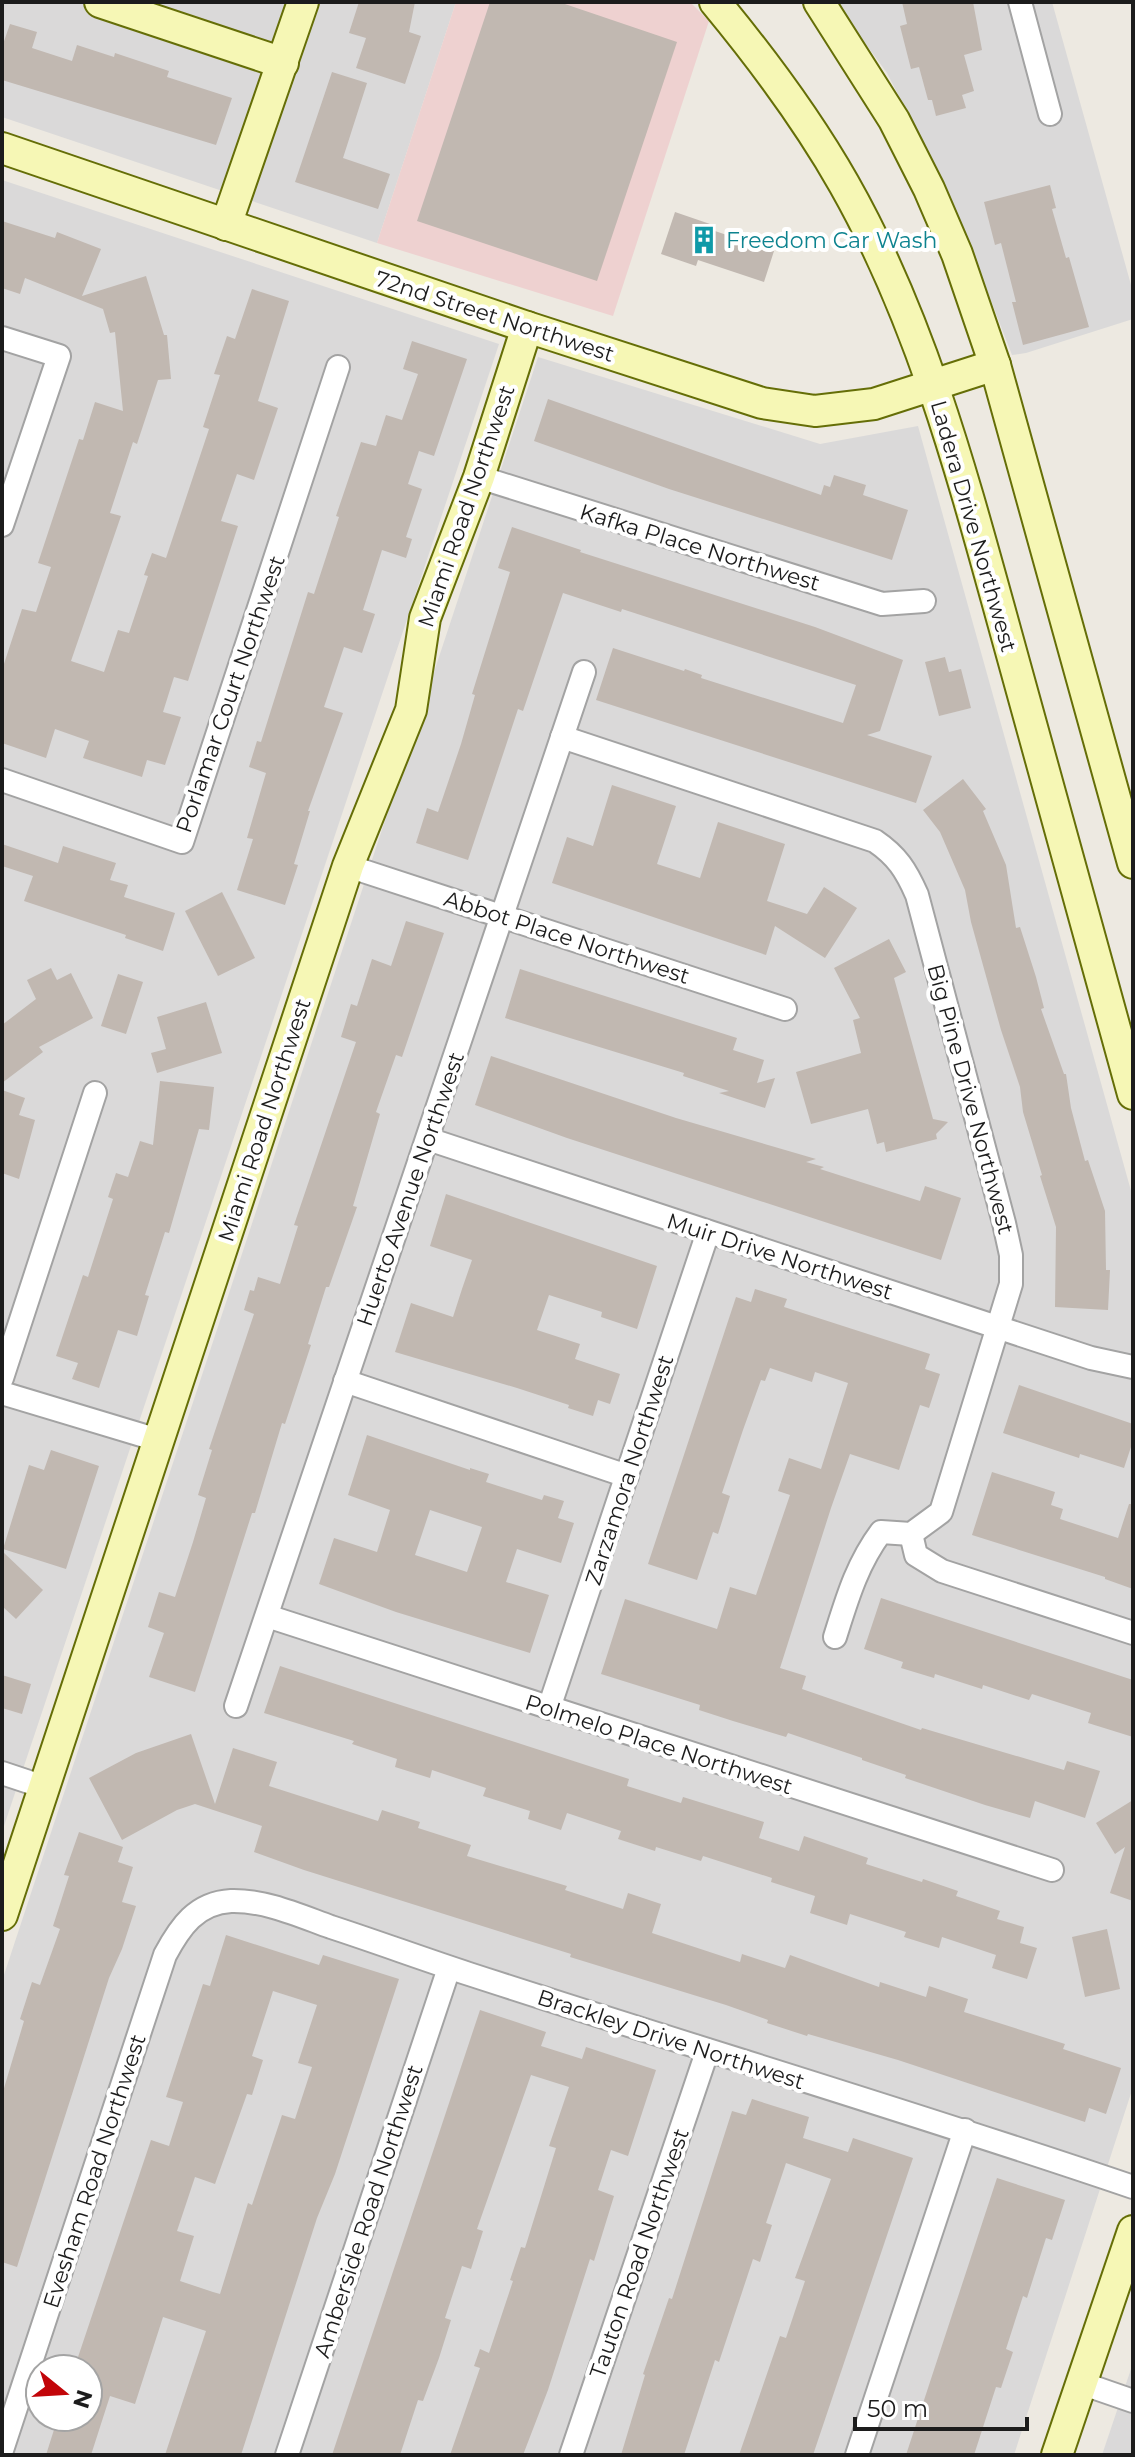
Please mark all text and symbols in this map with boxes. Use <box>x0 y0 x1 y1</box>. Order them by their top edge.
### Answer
building icon: Freedom Car Wash <box>689 225 719 255</box>
place label: Freedom Car Wash <box>726 227 937 254</box>
street label: 72nd Street Northwest <box>372 265 618 368</box>
street label: Miami Road Northwest <box>412 381 521 631</box>
street label: Ladera Drive Northwest <box>925 397 1022 655</box>
street label: Kafka Place Northwest <box>576 498 823 597</box>
street label: Porlamar Court Northwest <box>170 552 291 836</box>
street label: Abbot Place Northwest <box>441 885 693 990</box>
street label: Big Pine Drive Northwest <box>921 961 1020 1237</box>
street label: Miami Road Northwest <box>212 995 317 1245</box>
street label: Huerto Avenue Northwest <box>351 1048 470 1330</box>
street label: Muir Drive Northwest <box>663 1207 896 1306</box>
street label: Zarzamora Northwest <box>579 1352 679 1589</box>
street label: Polmelo Place Northwest <box>522 1688 796 1801</box>
street label: Brackley Drive Northwest <box>534 1983 808 2096</box>
street label: Evesham Road Northwest <box>37 2031 152 2312</box>
street label: Amberside Road Northwest <box>308 2061 429 2361</box>
street label: Tauton Road Northwest <box>584 2125 695 2382</box>
north arrow <box>24 2353 104 2433</box>
scale bar <box>855 2381 1027 2431</box>
text: N <box>67 2386 98 2412</box>
text: 50 m <box>867 2394 928 2423</box>

